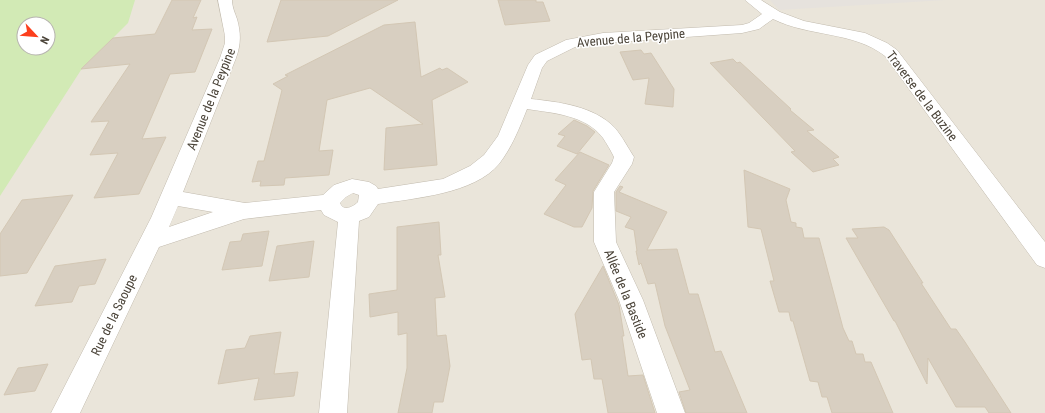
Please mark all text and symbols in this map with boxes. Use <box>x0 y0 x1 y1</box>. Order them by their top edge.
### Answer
north arrow <box>16 16 56 56</box>
street label: Avenue de la Peypine <box>576 26 686 50</box>
text: N <box>37 34 52 46</box>
street label: Avenue de la Peypine <box>184 46 238 152</box>
street label: Traverse de la Buzine <box>883 48 961 144</box>
street label: Allée de la Bastide <box>601 247 651 341</box>
street label: Rue de la Saoupe <box>88 272 140 358</box>

